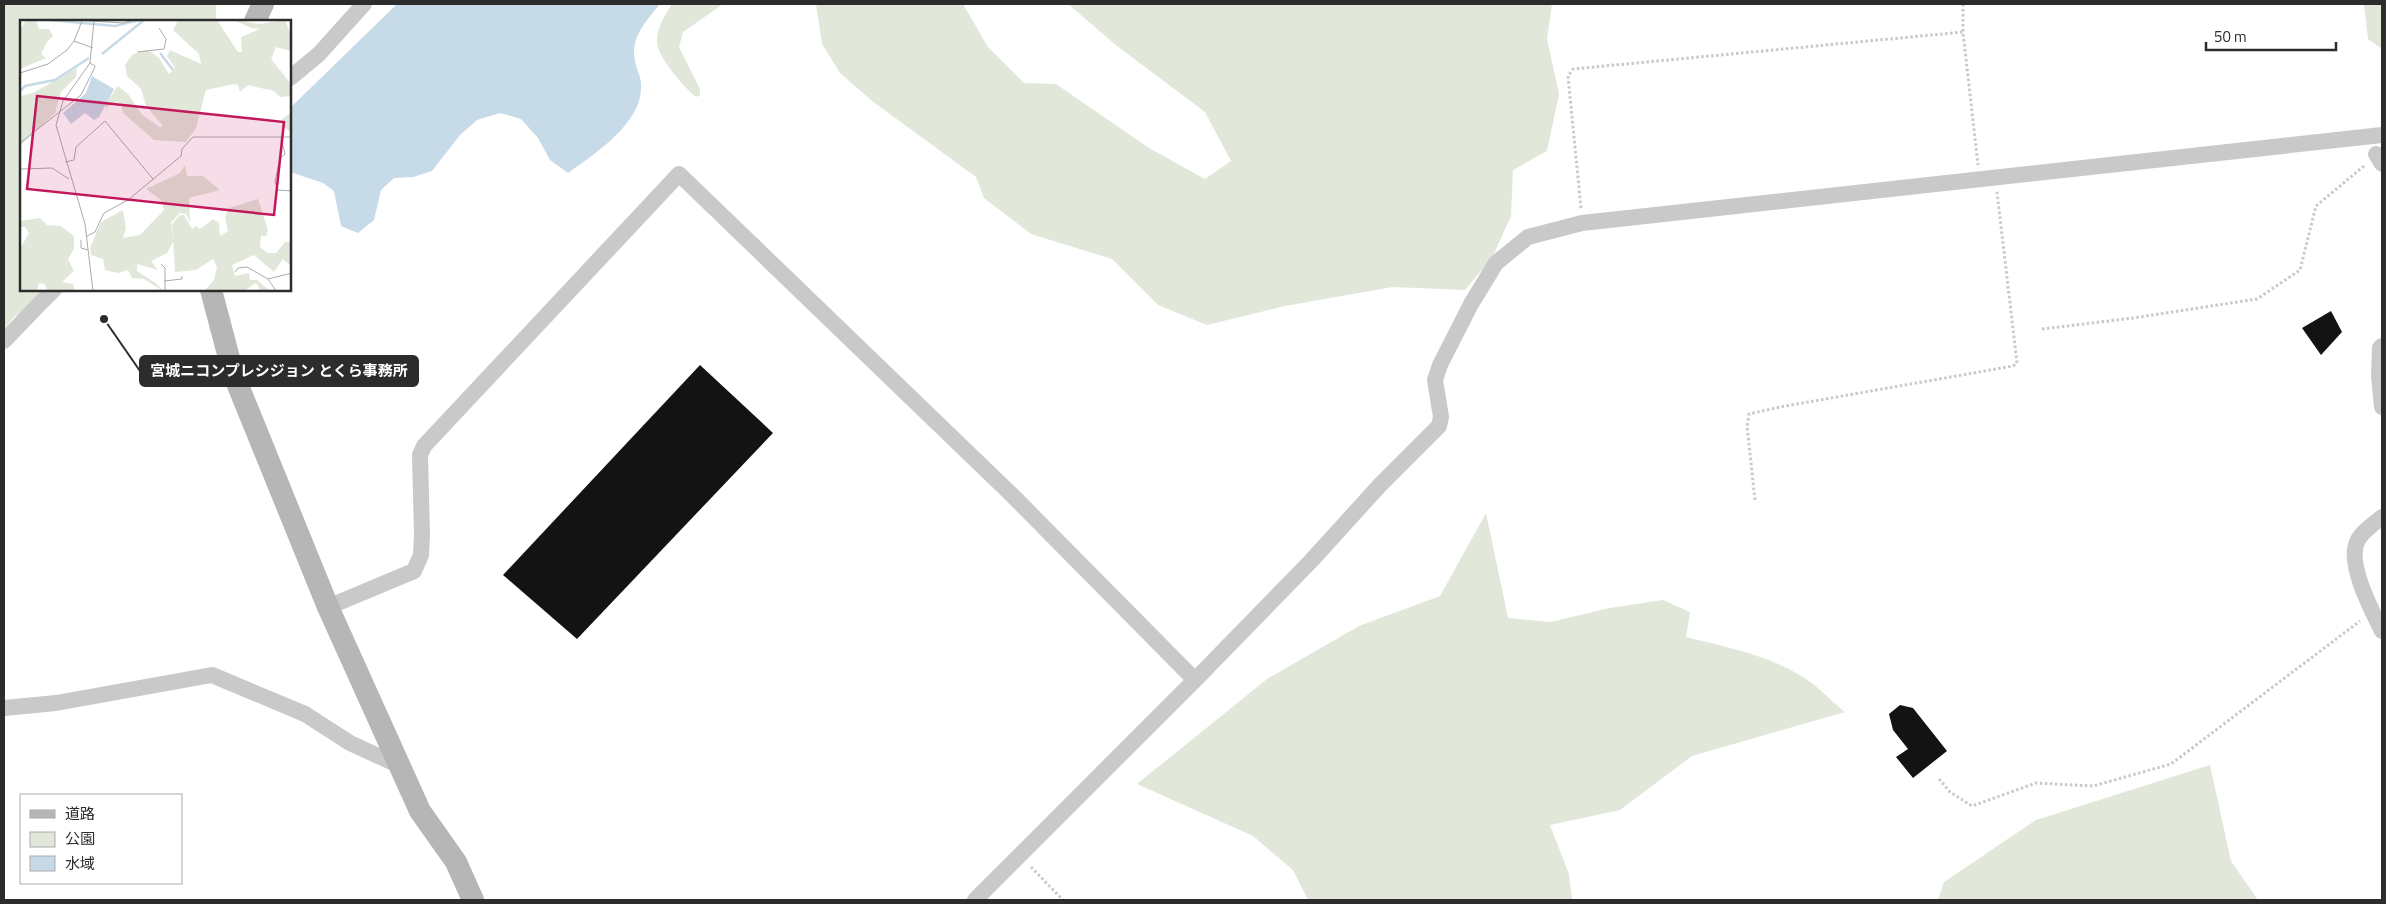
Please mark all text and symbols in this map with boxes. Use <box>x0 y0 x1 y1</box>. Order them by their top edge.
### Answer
inset map <box>20 20 291 291</box>
scale bar <box>2206 20 2336 52</box>
text: 50 m <box>2214 25 2247 48</box>
callout: 宮城ニコンプレシジョン とくら事務所 <box>140 356 418 386</box>
text: 宮城ニコンプレシジョン とくら事務所 <box>150 359 408 382</box>
legend <box>20 794 182 884</box>
text: 道路 <box>65 802 95 825</box>
text: 公園 <box>65 827 95 850</box>
text: 水域 <box>65 852 95 875</box>

